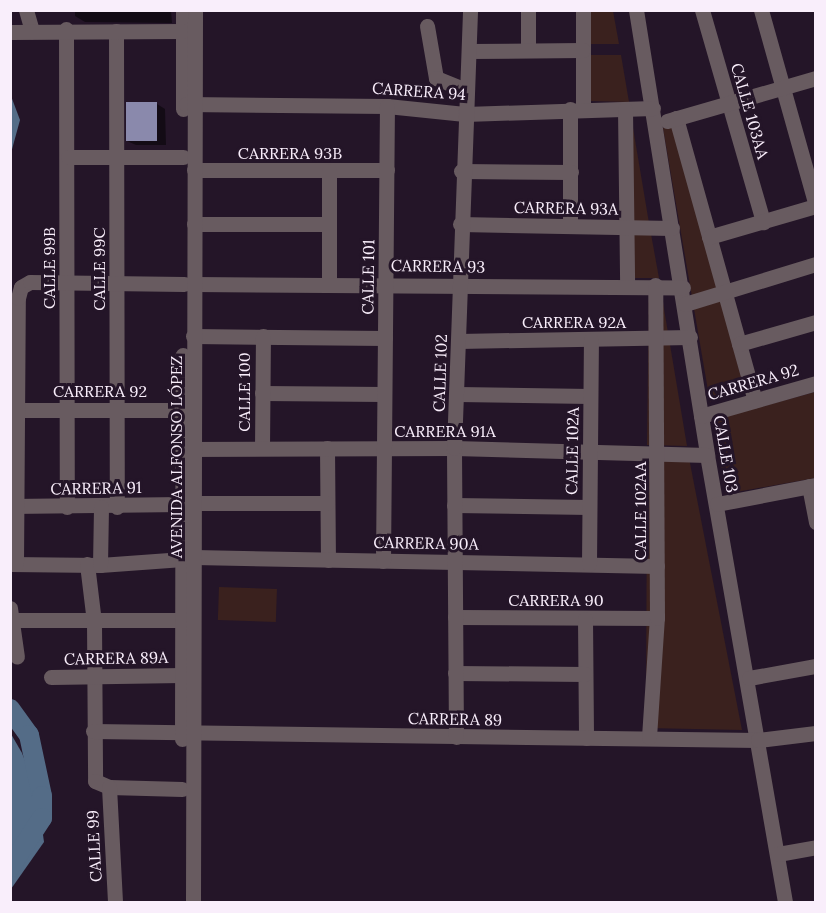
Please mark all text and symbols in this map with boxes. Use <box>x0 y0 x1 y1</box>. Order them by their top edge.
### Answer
street label: CALLE 103AA <box>727 61 773 161</box>
street label: CARRERA 94 <box>371 78 467 104</box>
street label: CARRERA 93B <box>238 143 342 163</box>
street label: CARRERA 93A <box>514 197 618 219</box>
street label: CALLE 99B <box>39 227 59 309</box>
street label: CALLE 99C <box>89 227 109 311</box>
street label: CALLE 101 <box>358 239 378 315</box>
street label: CARRERA 93 <box>391 256 485 276</box>
street label: CARRERA 92A <box>522 312 626 332</box>
street label: CALLE 102 <box>429 334 451 412</box>
street label: CALLE 100 <box>234 352 254 432</box>
street label: AVENIDA ALFONSO LÓPEZ <box>166 356 186 558</box>
street label: CARRERA 92 <box>705 360 801 404</box>
street label: CARRERA 92 <box>53 381 147 401</box>
street label: CALLE 102A <box>562 407 582 495</box>
street label: CALLE 103 <box>710 414 742 494</box>
street label: CARRERA 91A <box>394 421 496 441</box>
street label: CALLE 102AA <box>630 462 650 560</box>
street label: CARRERA 91 <box>50 478 142 498</box>
street label: CARRERA 90A <box>373 532 479 554</box>
street label: CARRERA 90 <box>508 590 604 610</box>
street label: CARRERA 89A <box>64 647 168 669</box>
street label: CARRERA 89 <box>408 709 502 729</box>
street label: CALLE 99 <box>83 809 105 883</box>

